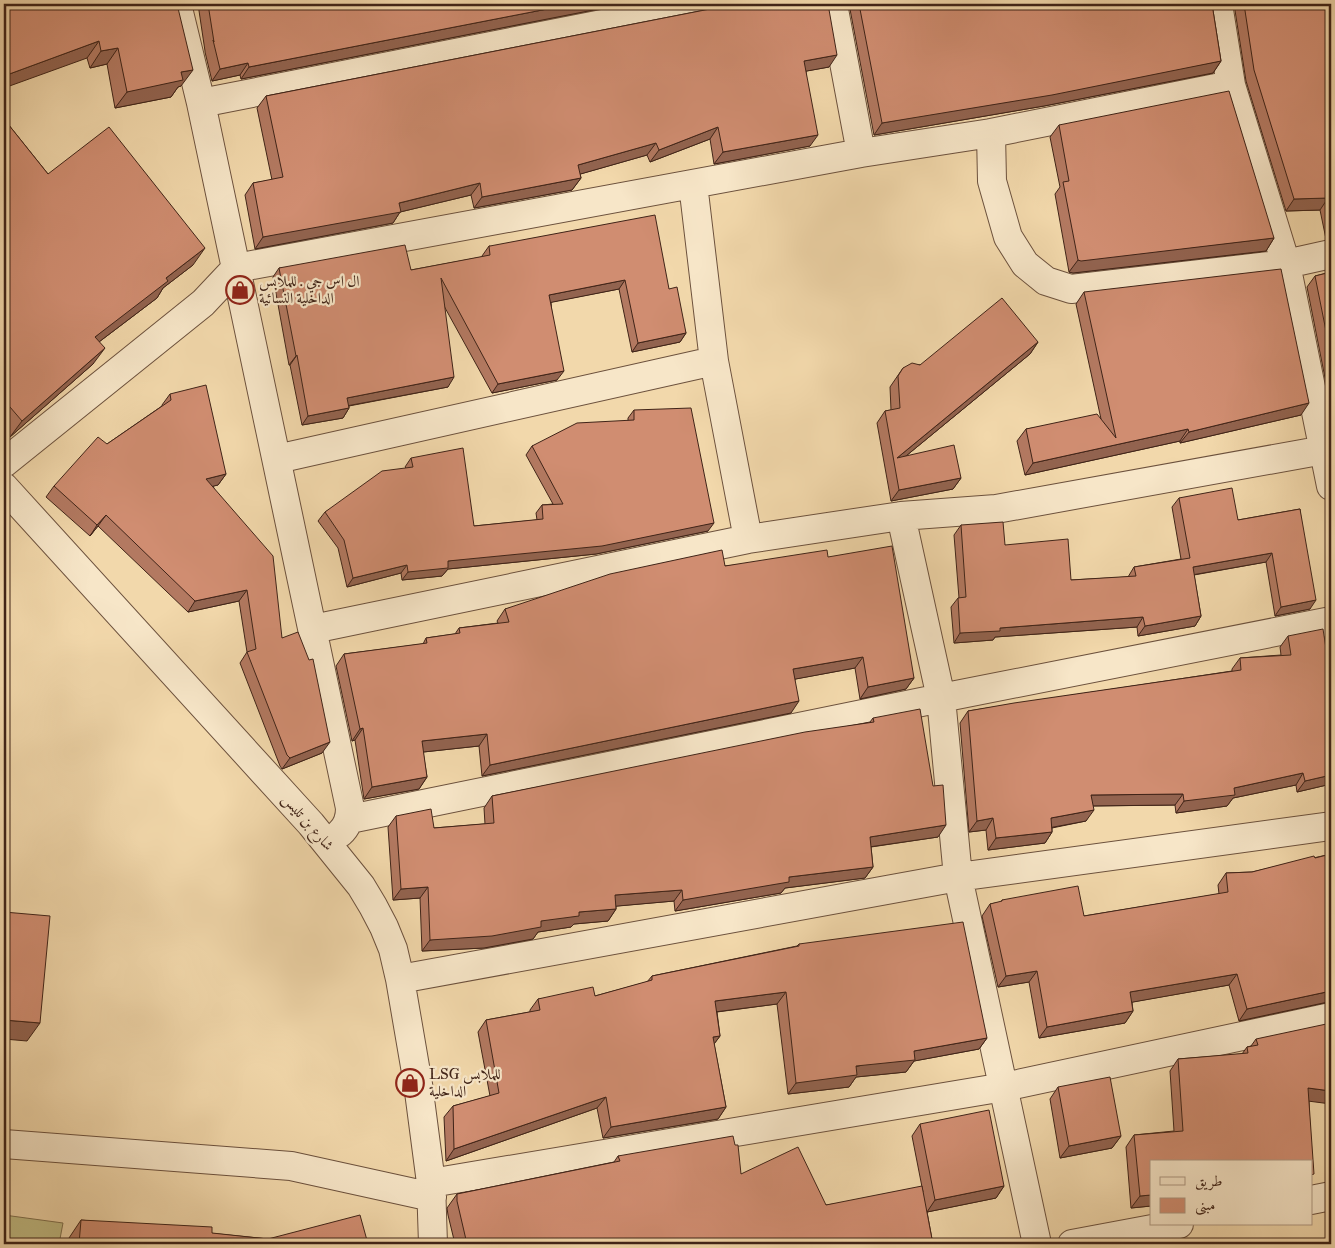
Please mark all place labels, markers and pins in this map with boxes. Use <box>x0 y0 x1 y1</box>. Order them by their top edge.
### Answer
place label: ال اس جي . للملابس الداخلية النسائية <box>259 272 360 307</box>
shop icon: ال اس جي . للملابس الداخلية النسائية <box>225 275 255 305</box>
place label: LSG للملابس الداخلية <box>429 1065 501 1100</box>
shop icon: LSG للملابس الداخلية <box>395 1068 425 1098</box>

